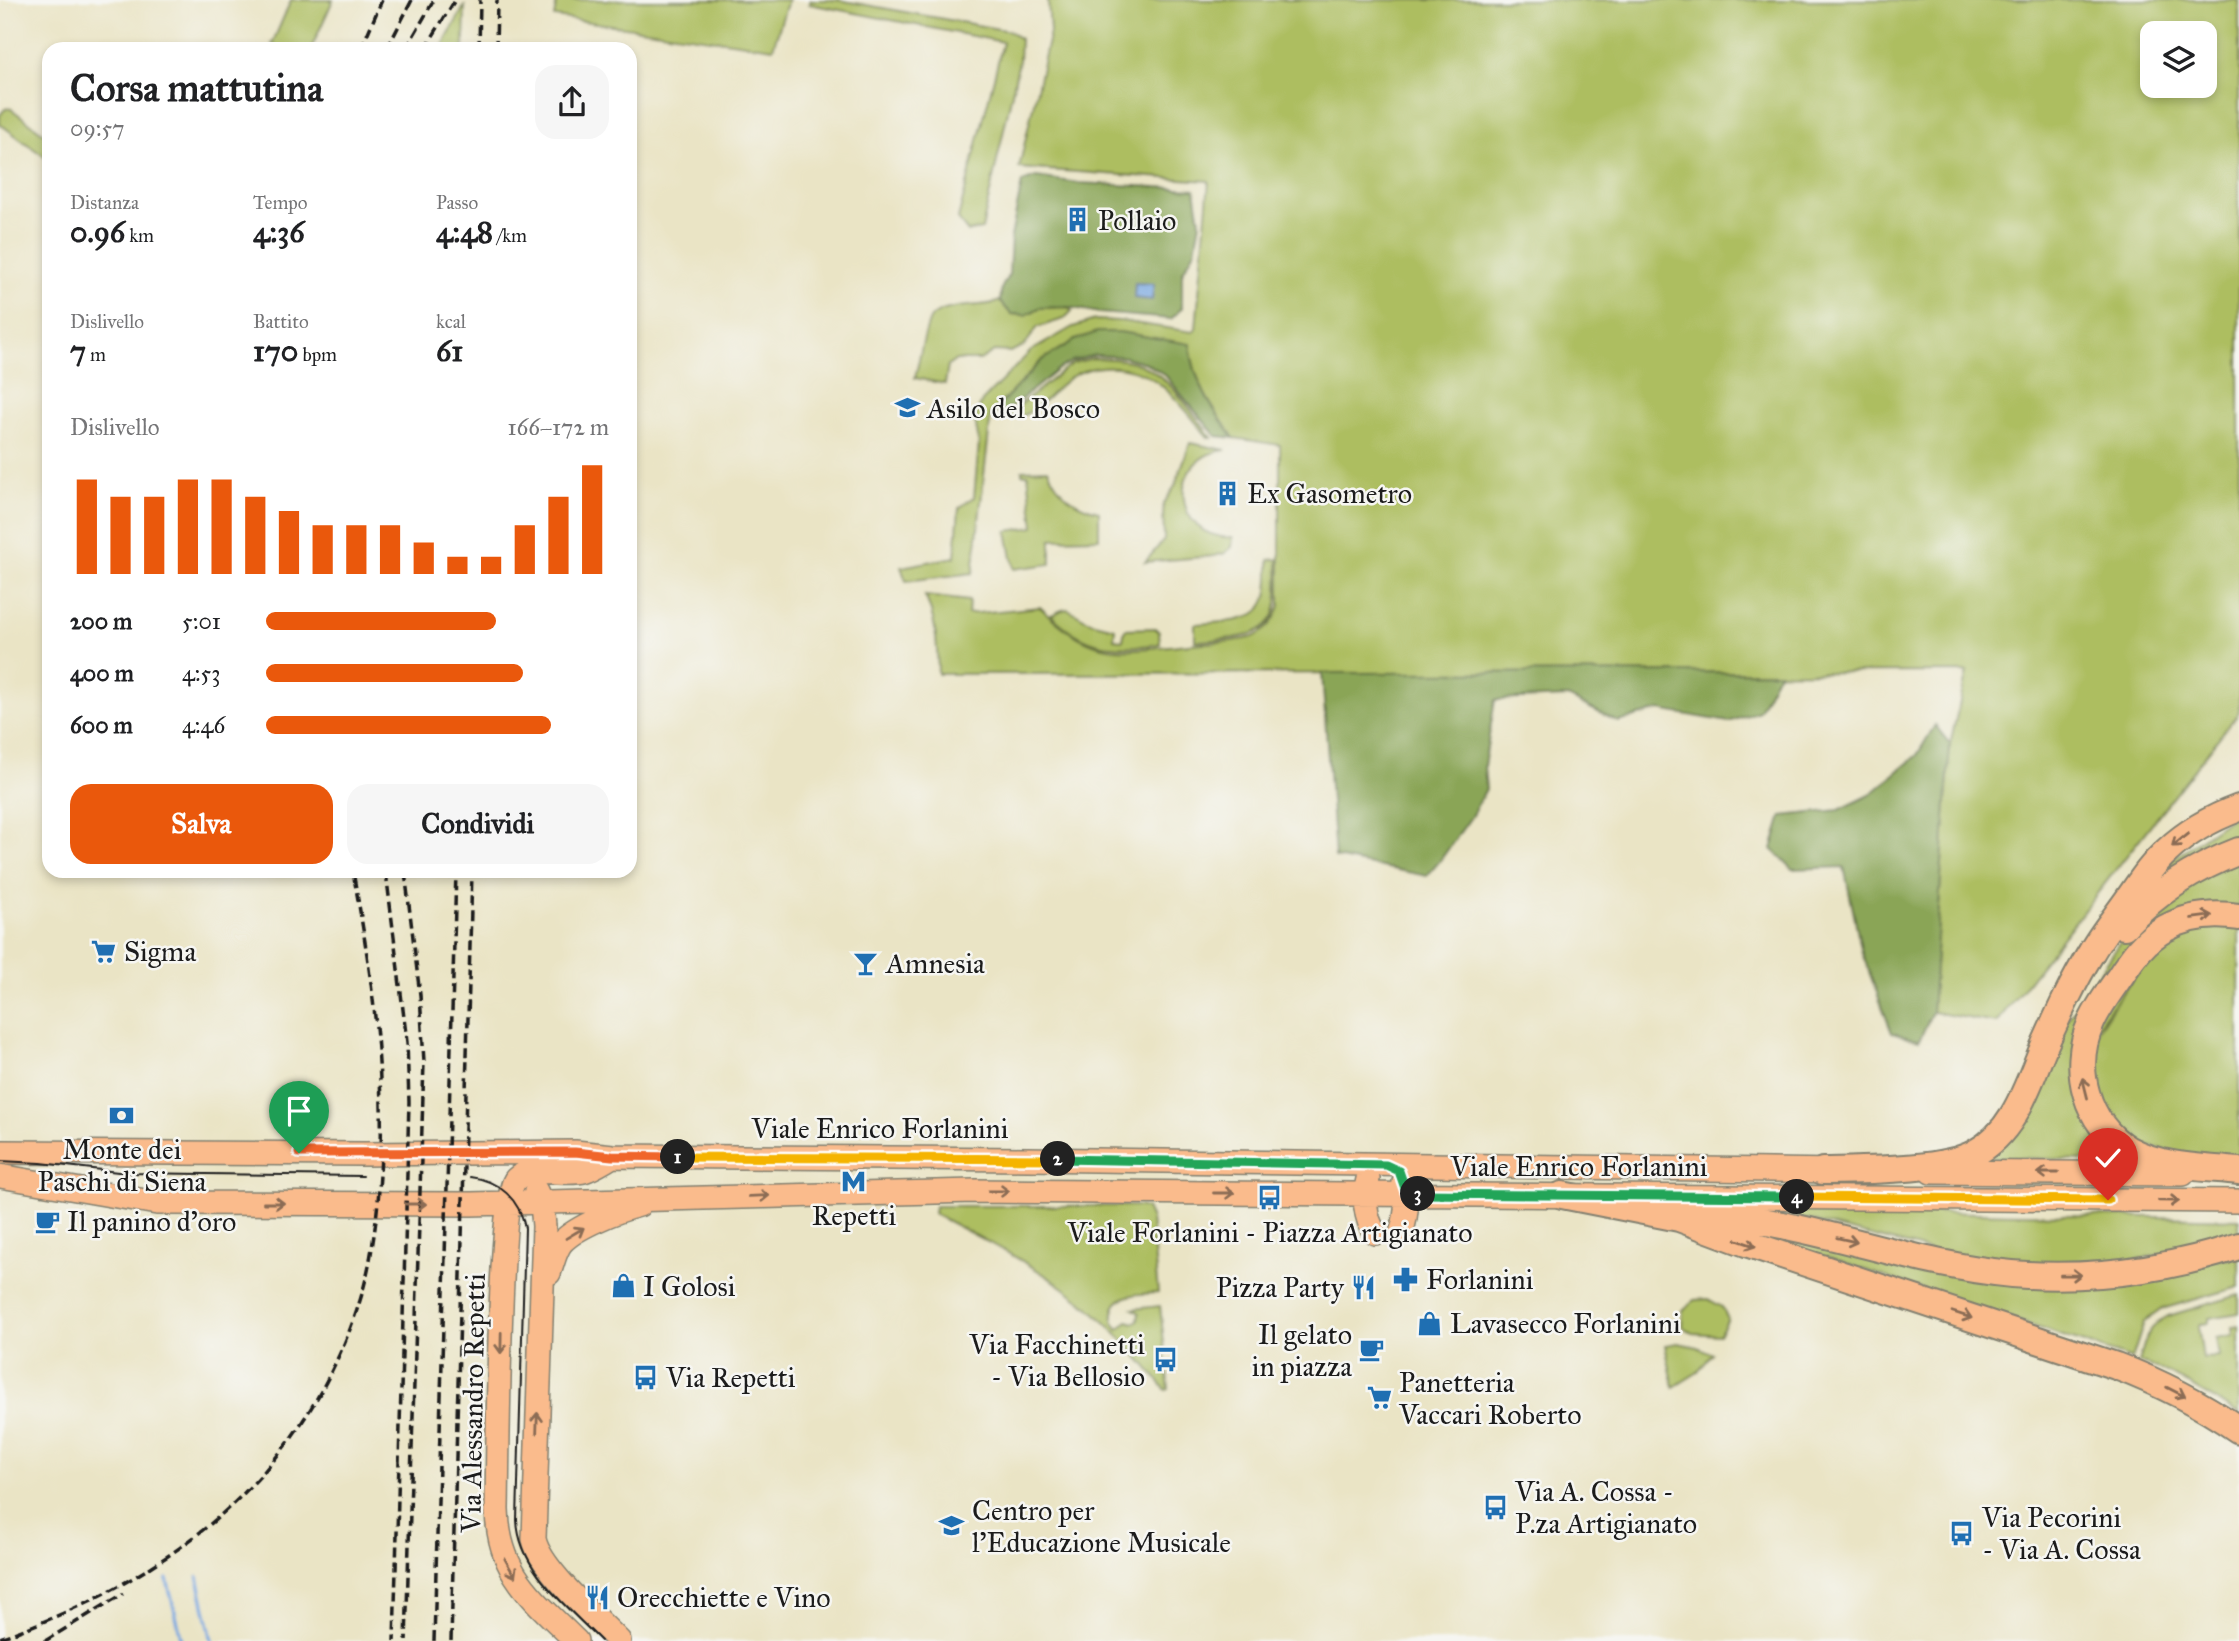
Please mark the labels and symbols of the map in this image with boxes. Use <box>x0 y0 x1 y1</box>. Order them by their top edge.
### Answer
place label: Pollaio <box>1098 203 1176 238</box>
building icon: Pollaio <box>1064 206 1092 234</box>
place label: Asilo del Bosco <box>926 391 1100 426</box>
school or university icon: Asilo del Bosco <box>893 394 921 422</box>
place label: Ex Gasometro <box>1247 476 1412 511</box>
building icon: Ex Gasometro <box>1213 479 1241 507</box>
one-way arrow <box>2171 833 2189 848</box>
one-way arrow <box>2190 910 2213 923</box>
place label: Sigma <box>124 934 196 969</box>
supermarket icon: Sigma <box>90 937 118 965</box>
place label: Amnesia <box>885 946 985 981</box>
bar icon: Amnesia <box>852 949 880 977</box>
one-way arrow <box>2078 1077 2091 1100</box>
pin <box>269 1081 329 1153</box>
bank icon: Monte dei Paschi di Siena <box>108 1101 136 1129</box>
street label: Viale Enrico Forlanini <box>751 1111 1009 1146</box>
pin <box>2078 1128 2138 1200</box>
place label: Monte dei Paschi di Siena <box>38 1132 207 1199</box>
pin: 1 <box>660 1140 696 1174</box>
pin: 2 <box>1040 1142 1076 1176</box>
street label: Viale Enrico Forlanini <box>1450 1149 1708 1184</box>
one-way arrow <box>2037 1166 2060 1180</box>
metro station icon: Repetti <box>840 1167 868 1195</box>
pin: 3 <box>1400 1176 1436 1212</box>
pin: 4 <box>1780 1180 1814 1214</box>
one-way arrow <box>987 1184 1010 1198</box>
bus stop icon: Viale Forlanini - Piazza Artigianato <box>1256 1184 1284 1212</box>
one-way arrow <box>1212 1186 1235 1200</box>
one-way arrow <box>747 1189 770 1203</box>
one-way arrow <box>2157 1194 2180 1208</box>
one-way arrow <box>262 1196 285 1210</box>
one-way arrow <box>404 1197 427 1211</box>
place label: Repetti <box>812 1198 896 1233</box>
place label: Il panino d'oro <box>67 1204 236 1239</box>
cafe icon: Il panino d'oro <box>33 1207 61 1235</box>
place label: Viale Forlanini - Piazza Artigianato <box>1066 1215 1473 1250</box>
one-way arrow <box>564 1226 584 1240</box>
one-way arrow <box>1835 1234 1858 1247</box>
one-way arrow <box>1735 1238 1757 1250</box>
place label: Forlanini <box>1426 1262 1534 1297</box>
pharmacy icon: Forlanini <box>1392 1265 1420 1293</box>
place label: I Golosi <box>643 1269 736 1304</box>
one-way arrow <box>2059 1269 2082 1282</box>
place label: Pizza Party <box>1216 1270 1345 1305</box>
shop icon: I Golosi <box>609 1272 637 1300</box>
street label: Via Alessandro Repetti <box>453 1273 493 1534</box>
restaurant icon: Pizza Party <box>1350 1273 1378 1301</box>
place label: Lavasecco Forlanini <box>1450 1306 1681 1341</box>
shop icon: Lavasecco Forlanini <box>1416 1309 1444 1337</box>
one-way arrow <box>1950 1310 1972 1323</box>
place label: Il gelato in piazza <box>1252 1317 1352 1384</box>
place label: Via Facchinetti - Via Bellosio <box>968 1327 1145 1394</box>
one-way arrow <box>494 1331 508 1354</box>
cafe icon: Il gelato in piazza <box>1358 1336 1386 1364</box>
bus stop icon: Via Facchinetti - Via Bellosio <box>1151 1346 1179 1374</box>
place label: Via Repetti <box>665 1360 796 1395</box>
bus stop icon: Via Repetti <box>632 1363 660 1391</box>
place label: Panetteria Vaccari Roberto <box>1398 1365 1582 1432</box>
supermarket icon: Panetteria Vaccari Roberto <box>1365 1384 1393 1412</box>
one-way arrow <box>2165 1385 2186 1399</box>
one-way arrow <box>531 1412 544 1435</box>
place label: Via A. Cossa - P.za Artigianato <box>1514 1474 1697 1541</box>
place label: Centro per l'Educazione Musicale <box>972 1493 1231 1560</box>
bus stop icon: Via A. Cossa - P.za Artigianato <box>1481 1493 1509 1521</box>
place label: Via Pecorini - Via A. Cossa <box>1981 1500 2141 1567</box>
school or university icon: Centro per l'Educazione Musicale <box>938 1512 966 1540</box>
bus stop icon: Via Pecorini - Via A. Cossa <box>1948 1519 1976 1547</box>
one-way arrow <box>503 1557 517 1577</box>
place label: Orecchiette e Vino <box>617 1580 831 1615</box>
restaurant icon: Orecchiette e Vino <box>583 1583 611 1611</box>

